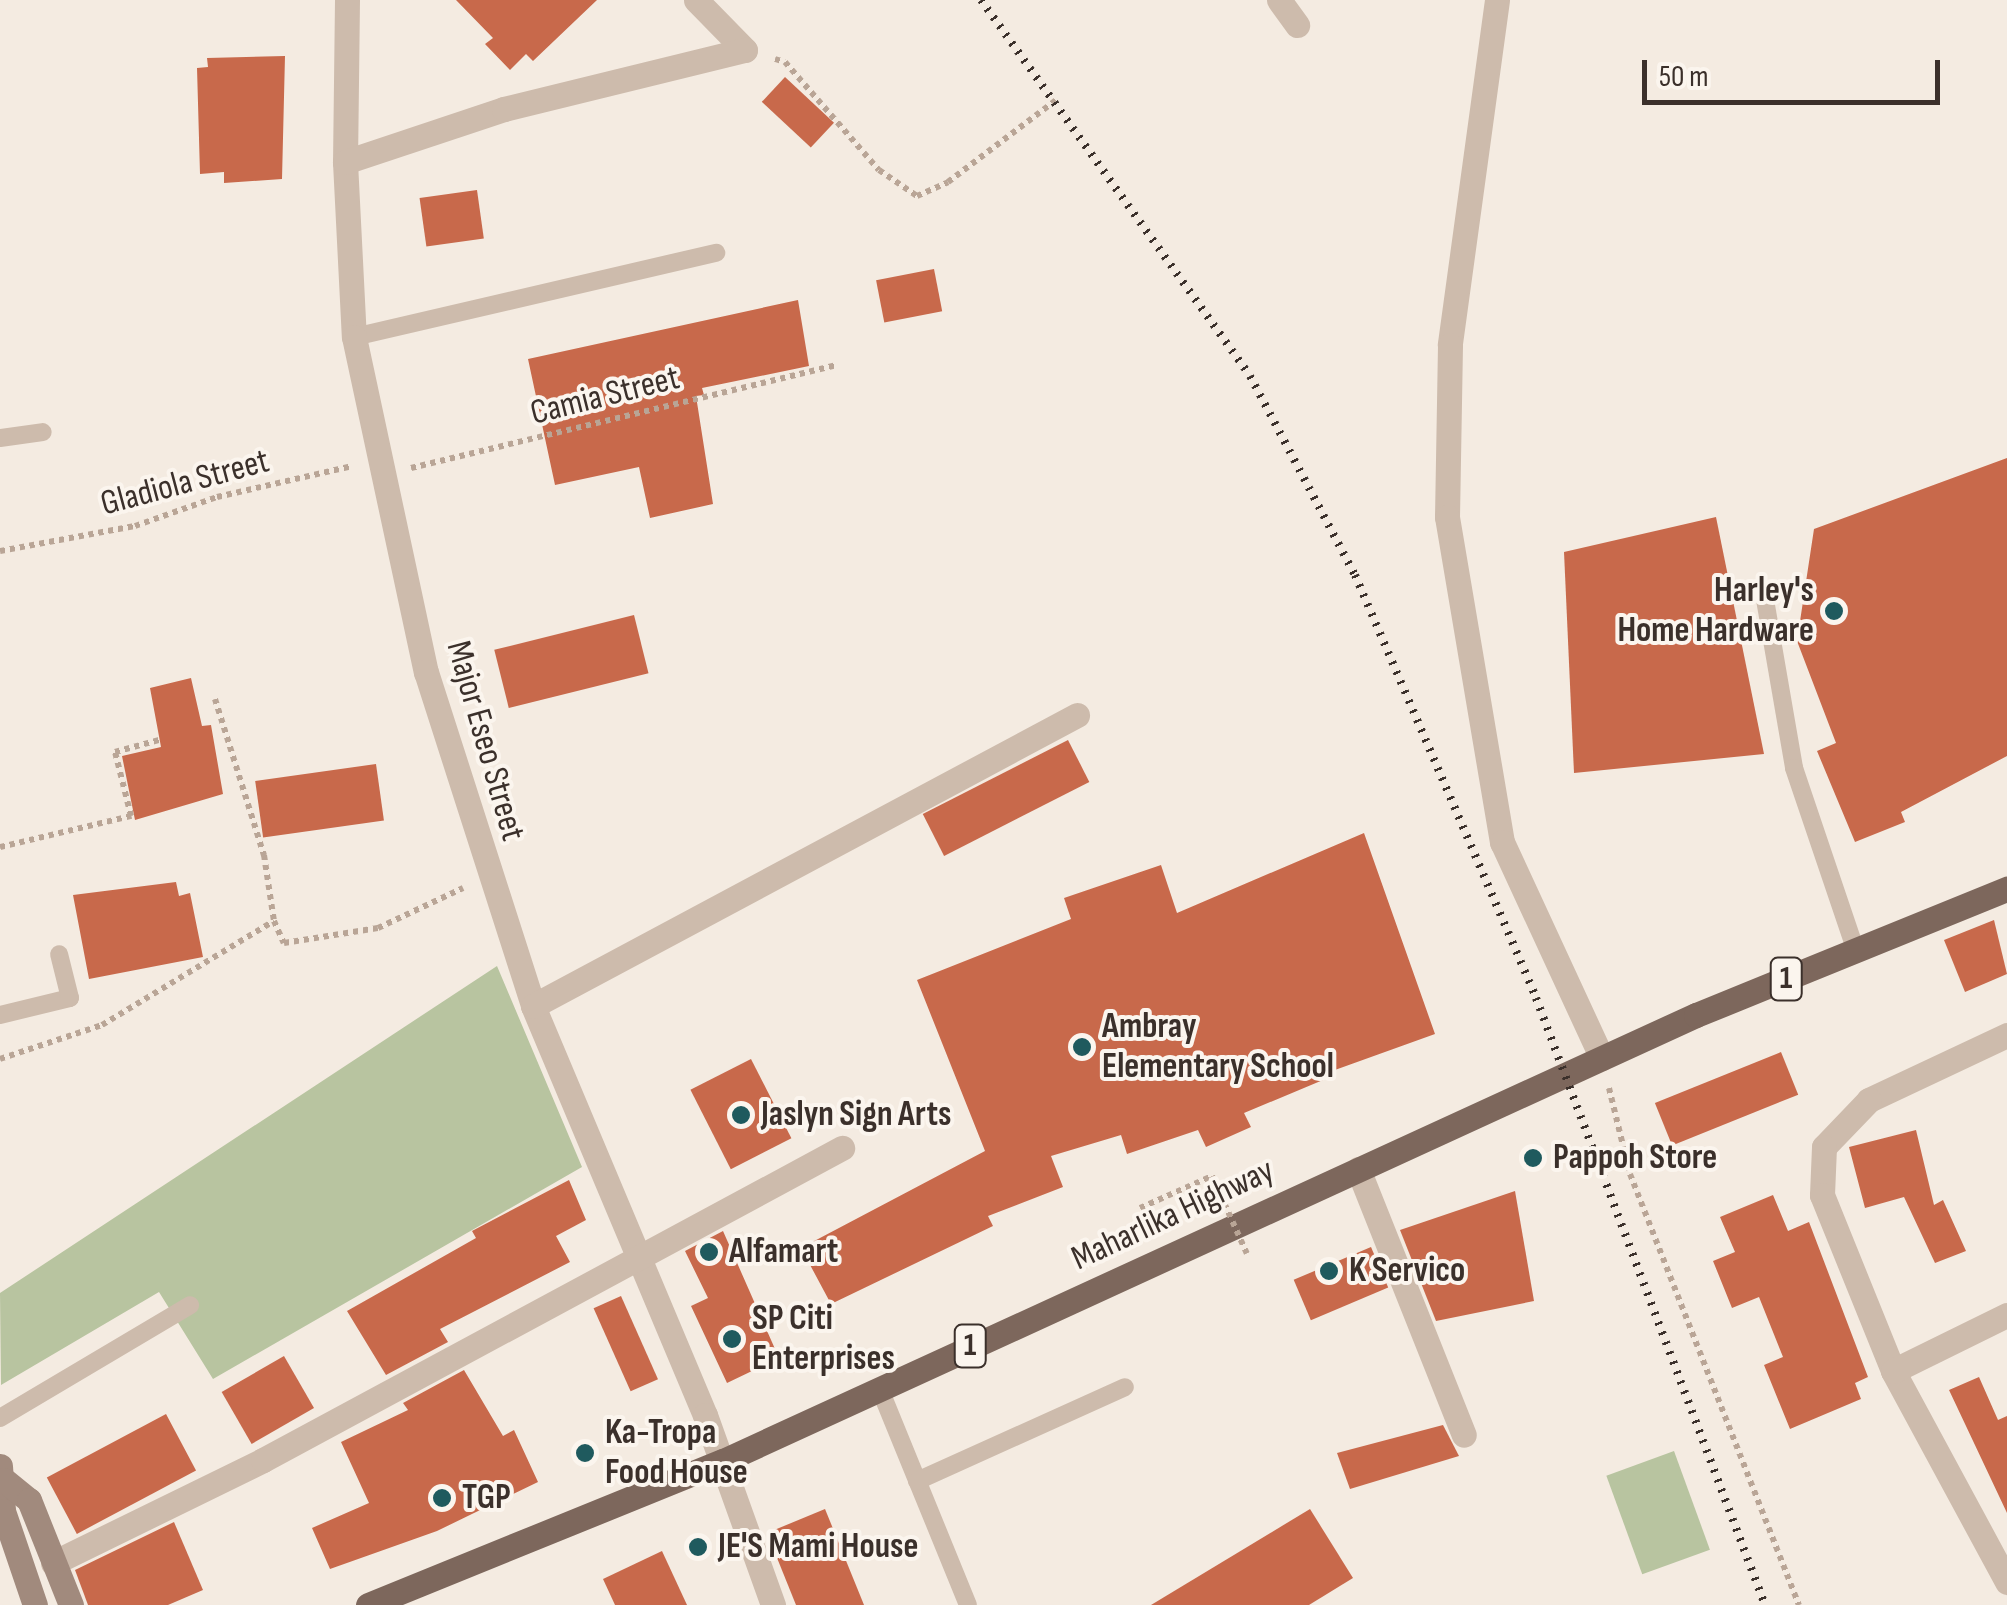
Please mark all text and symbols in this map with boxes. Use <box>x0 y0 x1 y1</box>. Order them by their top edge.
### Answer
scale bar <box>1647 40 1944 102</box>
text: 50 m <box>1659 59 1708 95</box>
street label: Camia Street <box>526 357 684 435</box>
street label: Gladiola Street <box>96 440 274 526</box>
place label: Harley's Home Hardware <box>1617 570 1814 652</box>
marker: Harley's Home Hardware <box>1823 600 1845 622</box>
street label: Major Eseo Street <box>436 636 534 846</box>
road number: 1 <box>1768 952 1804 1006</box>
place label: Ambray Elementary School <box>1102 1006 1334 1088</box>
marker: Ambray Elementary School <box>1071 1036 1093 1058</box>
place label: Jaslyn Sign Arts <box>761 1094 951 1136</box>
marker: Jaslyn Sign Arts <box>730 1104 752 1126</box>
place label: Pappoh Store <box>1553 1137 1717 1179</box>
marker: Pappoh Store <box>1522 1147 1544 1169</box>
street label: Maharlika Highway <box>1065 1150 1281 1280</box>
place label: Alfamart <box>729 1231 838 1273</box>
marker: Alfamart <box>698 1241 720 1263</box>
place label: K Servico <box>1349 1250 1465 1292</box>
marker: K Servico <box>1318 1260 1340 1282</box>
place label: SP Citi Enterprises <box>752 1298 895 1380</box>
road number: 1 <box>952 1319 988 1373</box>
marker: SP Citi Enterprises <box>721 1328 743 1350</box>
place label: Ka-Tropa Food House <box>605 1412 748 1494</box>
marker: Ka-Tropa Food House <box>574 1442 596 1464</box>
place label: TGP <box>462 1477 511 1519</box>
marker: TGP <box>431 1487 453 1509</box>
place label: JE'S Mami House <box>718 1526 918 1568</box>
marker: JE'S Mami House <box>687 1536 709 1558</box>

